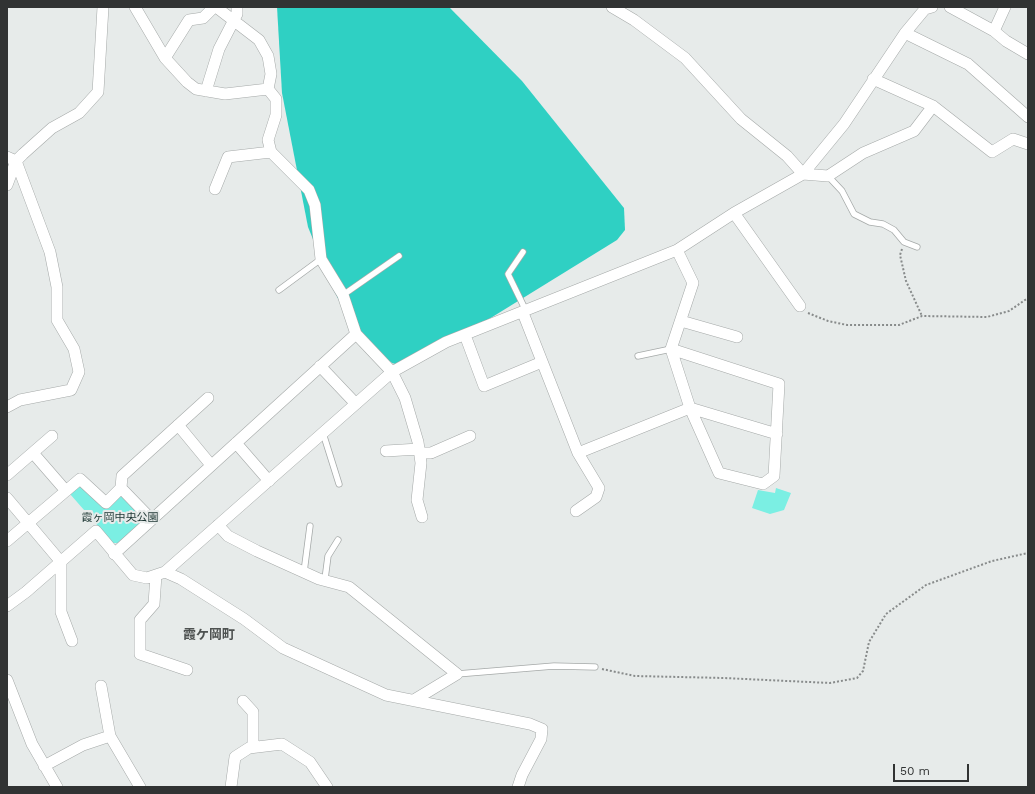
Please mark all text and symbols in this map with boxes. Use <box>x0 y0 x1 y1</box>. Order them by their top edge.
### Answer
park label: 霞ヶ岡中央公園 <box>82 511 158 525</box>
district label: 霞ケ岡町 <box>183 627 235 643</box>
scale bar <box>895 756 971 782</box>
text: 50 m <box>900 764 930 778</box>

